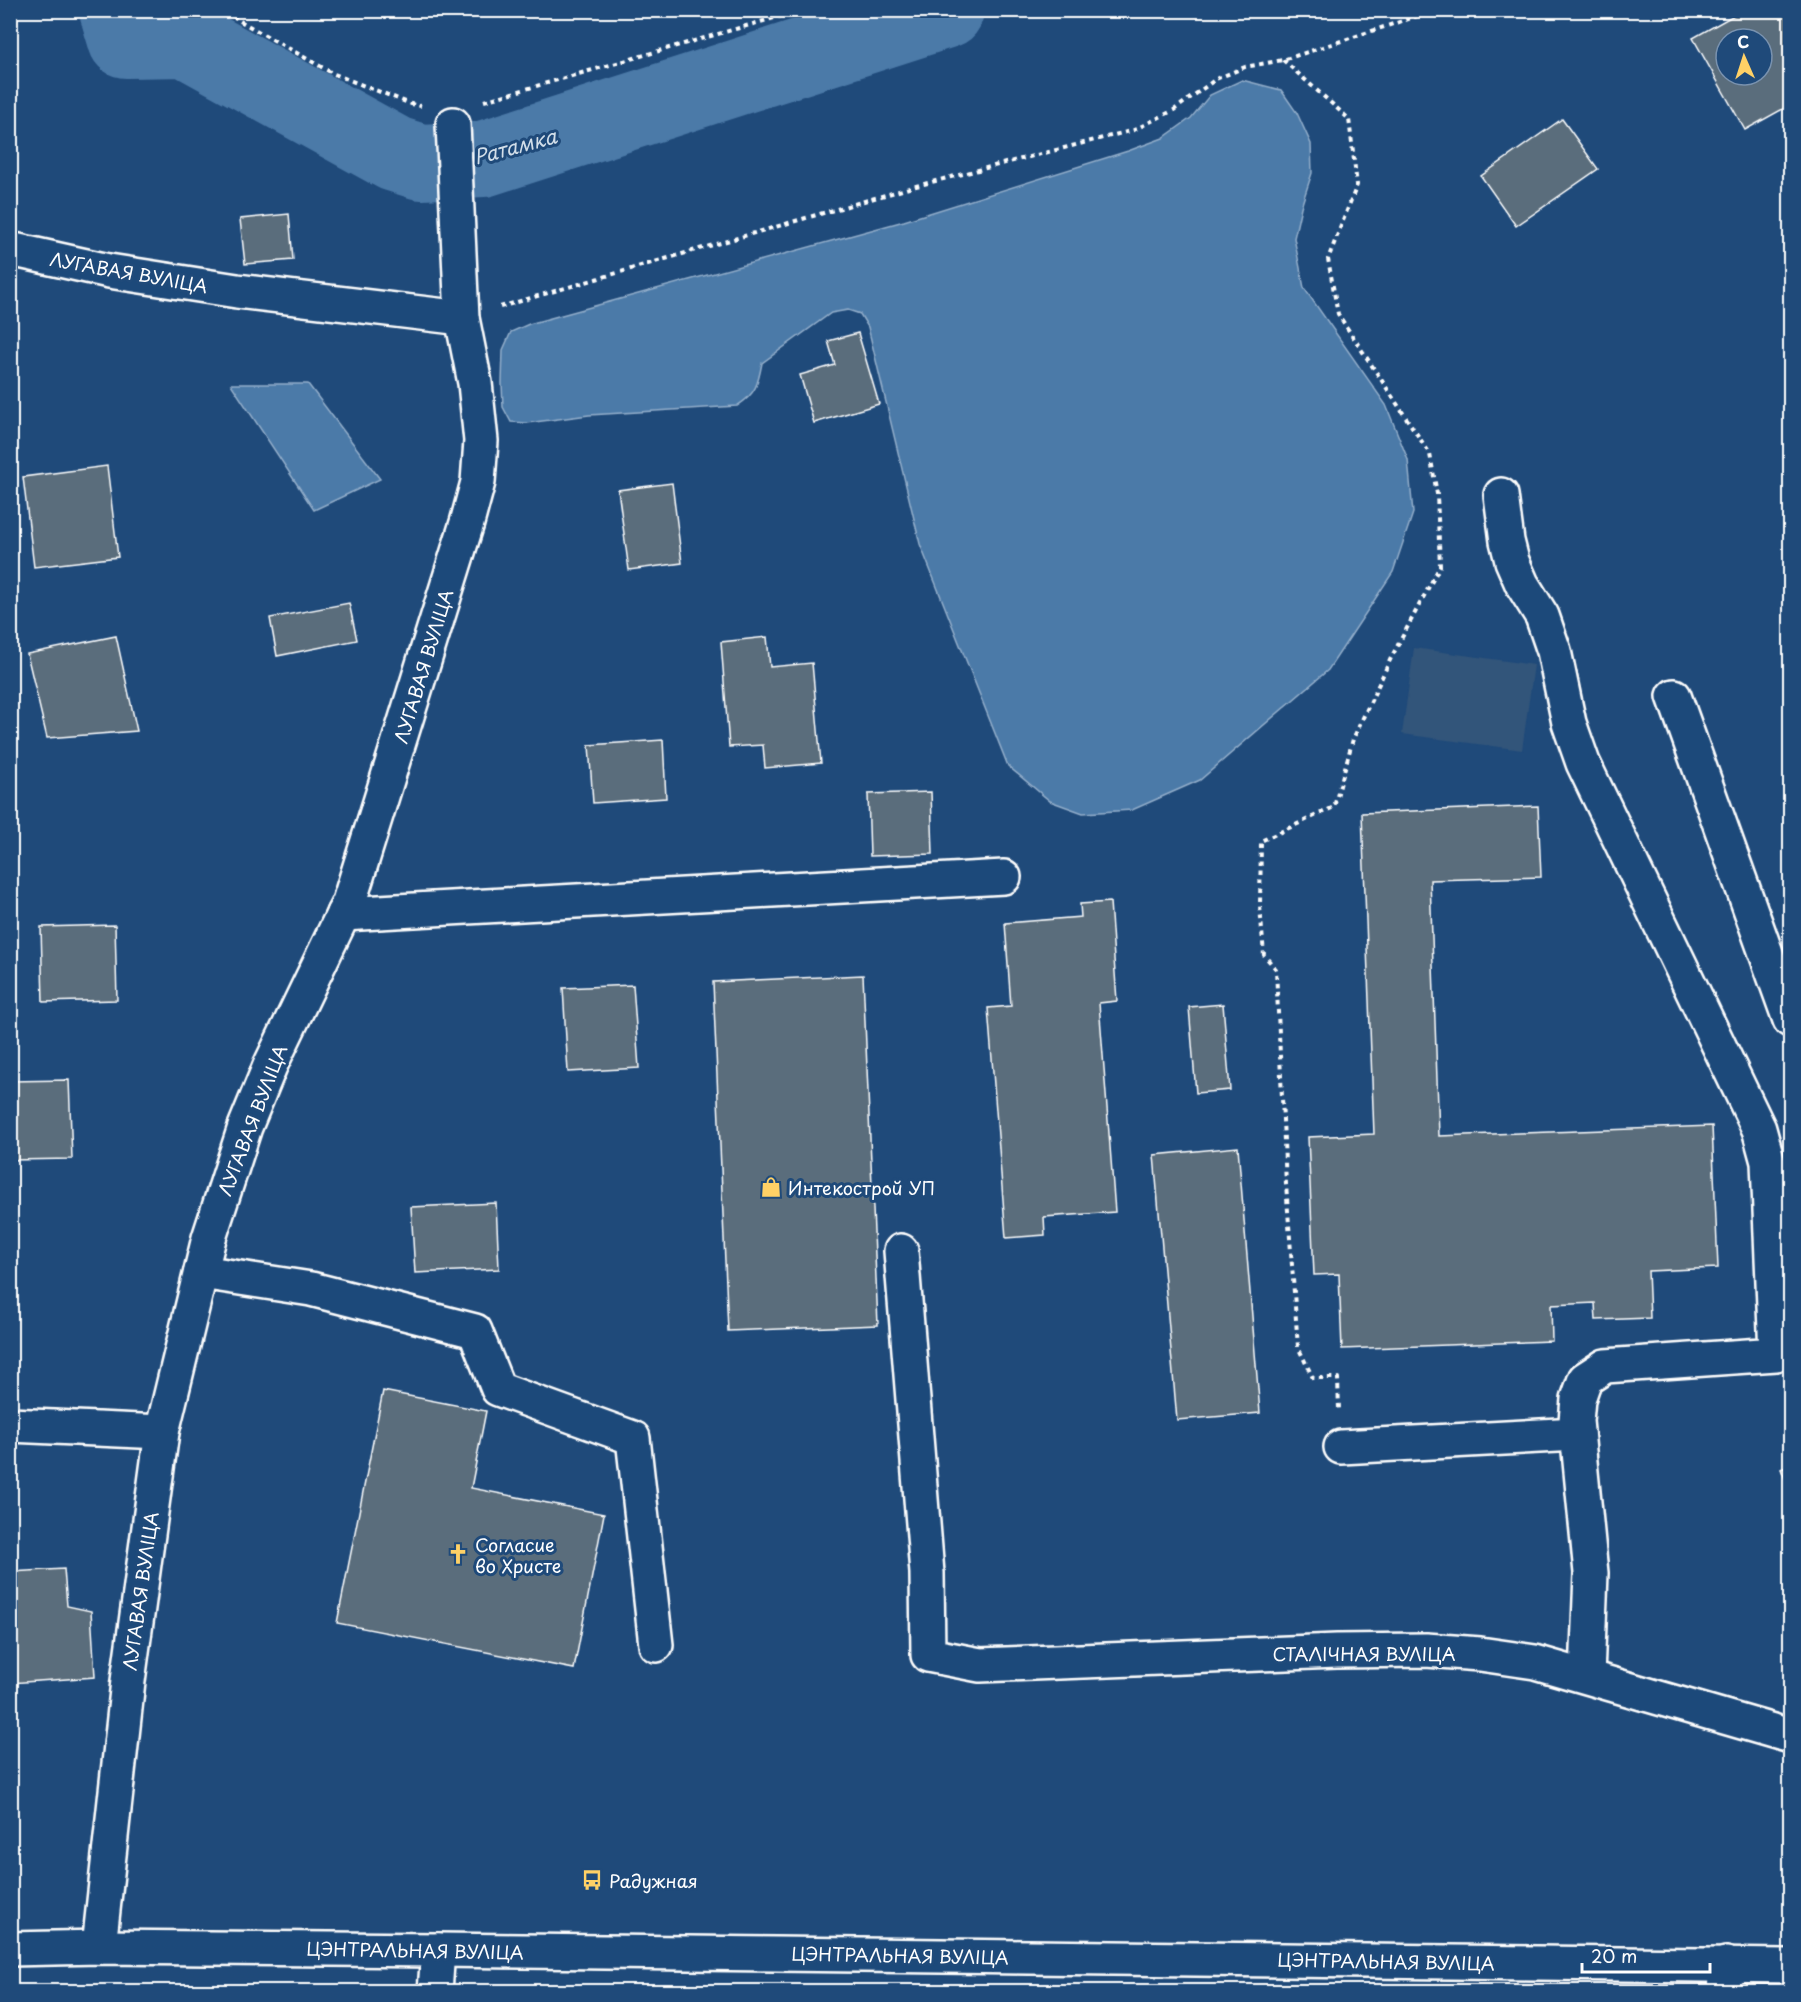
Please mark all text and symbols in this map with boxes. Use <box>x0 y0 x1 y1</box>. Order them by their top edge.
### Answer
north arrow <box>1714 27 1774 87</box>
text: С <box>1737 29 1750 53</box>
water label: Ратамка <box>470 120 561 172</box>
street label: ЛУГАВАЯ ВУЛІЦА <box>48 245 210 299</box>
street label: ЛУГАВАЯ ВУЛІЦА <box>387 585 459 746</box>
street label: ЛУГАВАЯ ВУЛІЦА <box>211 1040 293 1199</box>
place label: Интекострой УП <box>788 1174 935 1201</box>
shop icon: Интекострой УП <box>759 1175 783 1199</box>
street label: ЛУГАВАЯ ВУЛІЦА <box>116 1510 165 1672</box>
place label: Согласие во Христе <box>475 1531 561 1579</box>
church icon: Согласие во Христе <box>446 1542 470 1566</box>
street label: СТАЛІЧНАЯ ВУЛІЦА <box>1272 1640 1456 1667</box>
place label: Радужная <box>609 1867 698 1894</box>
bus stop icon: Радужная <box>580 1868 604 1892</box>
street label: ЦЭНТРАЛЬНАЯ ВУЛІЦА <box>306 1935 524 1965</box>
scale bar <box>1582 1936 1710 1974</box>
street label: ЦЭНТРАЛЬНАЯ ВУЛІЦА <box>791 1940 1009 1970</box>
text: 20 m <box>1591 1942 1637 1969</box>
street label: ЦЭНТРАЛЬНАЯ ВУЛІЦА <box>1277 1946 1495 1976</box>

